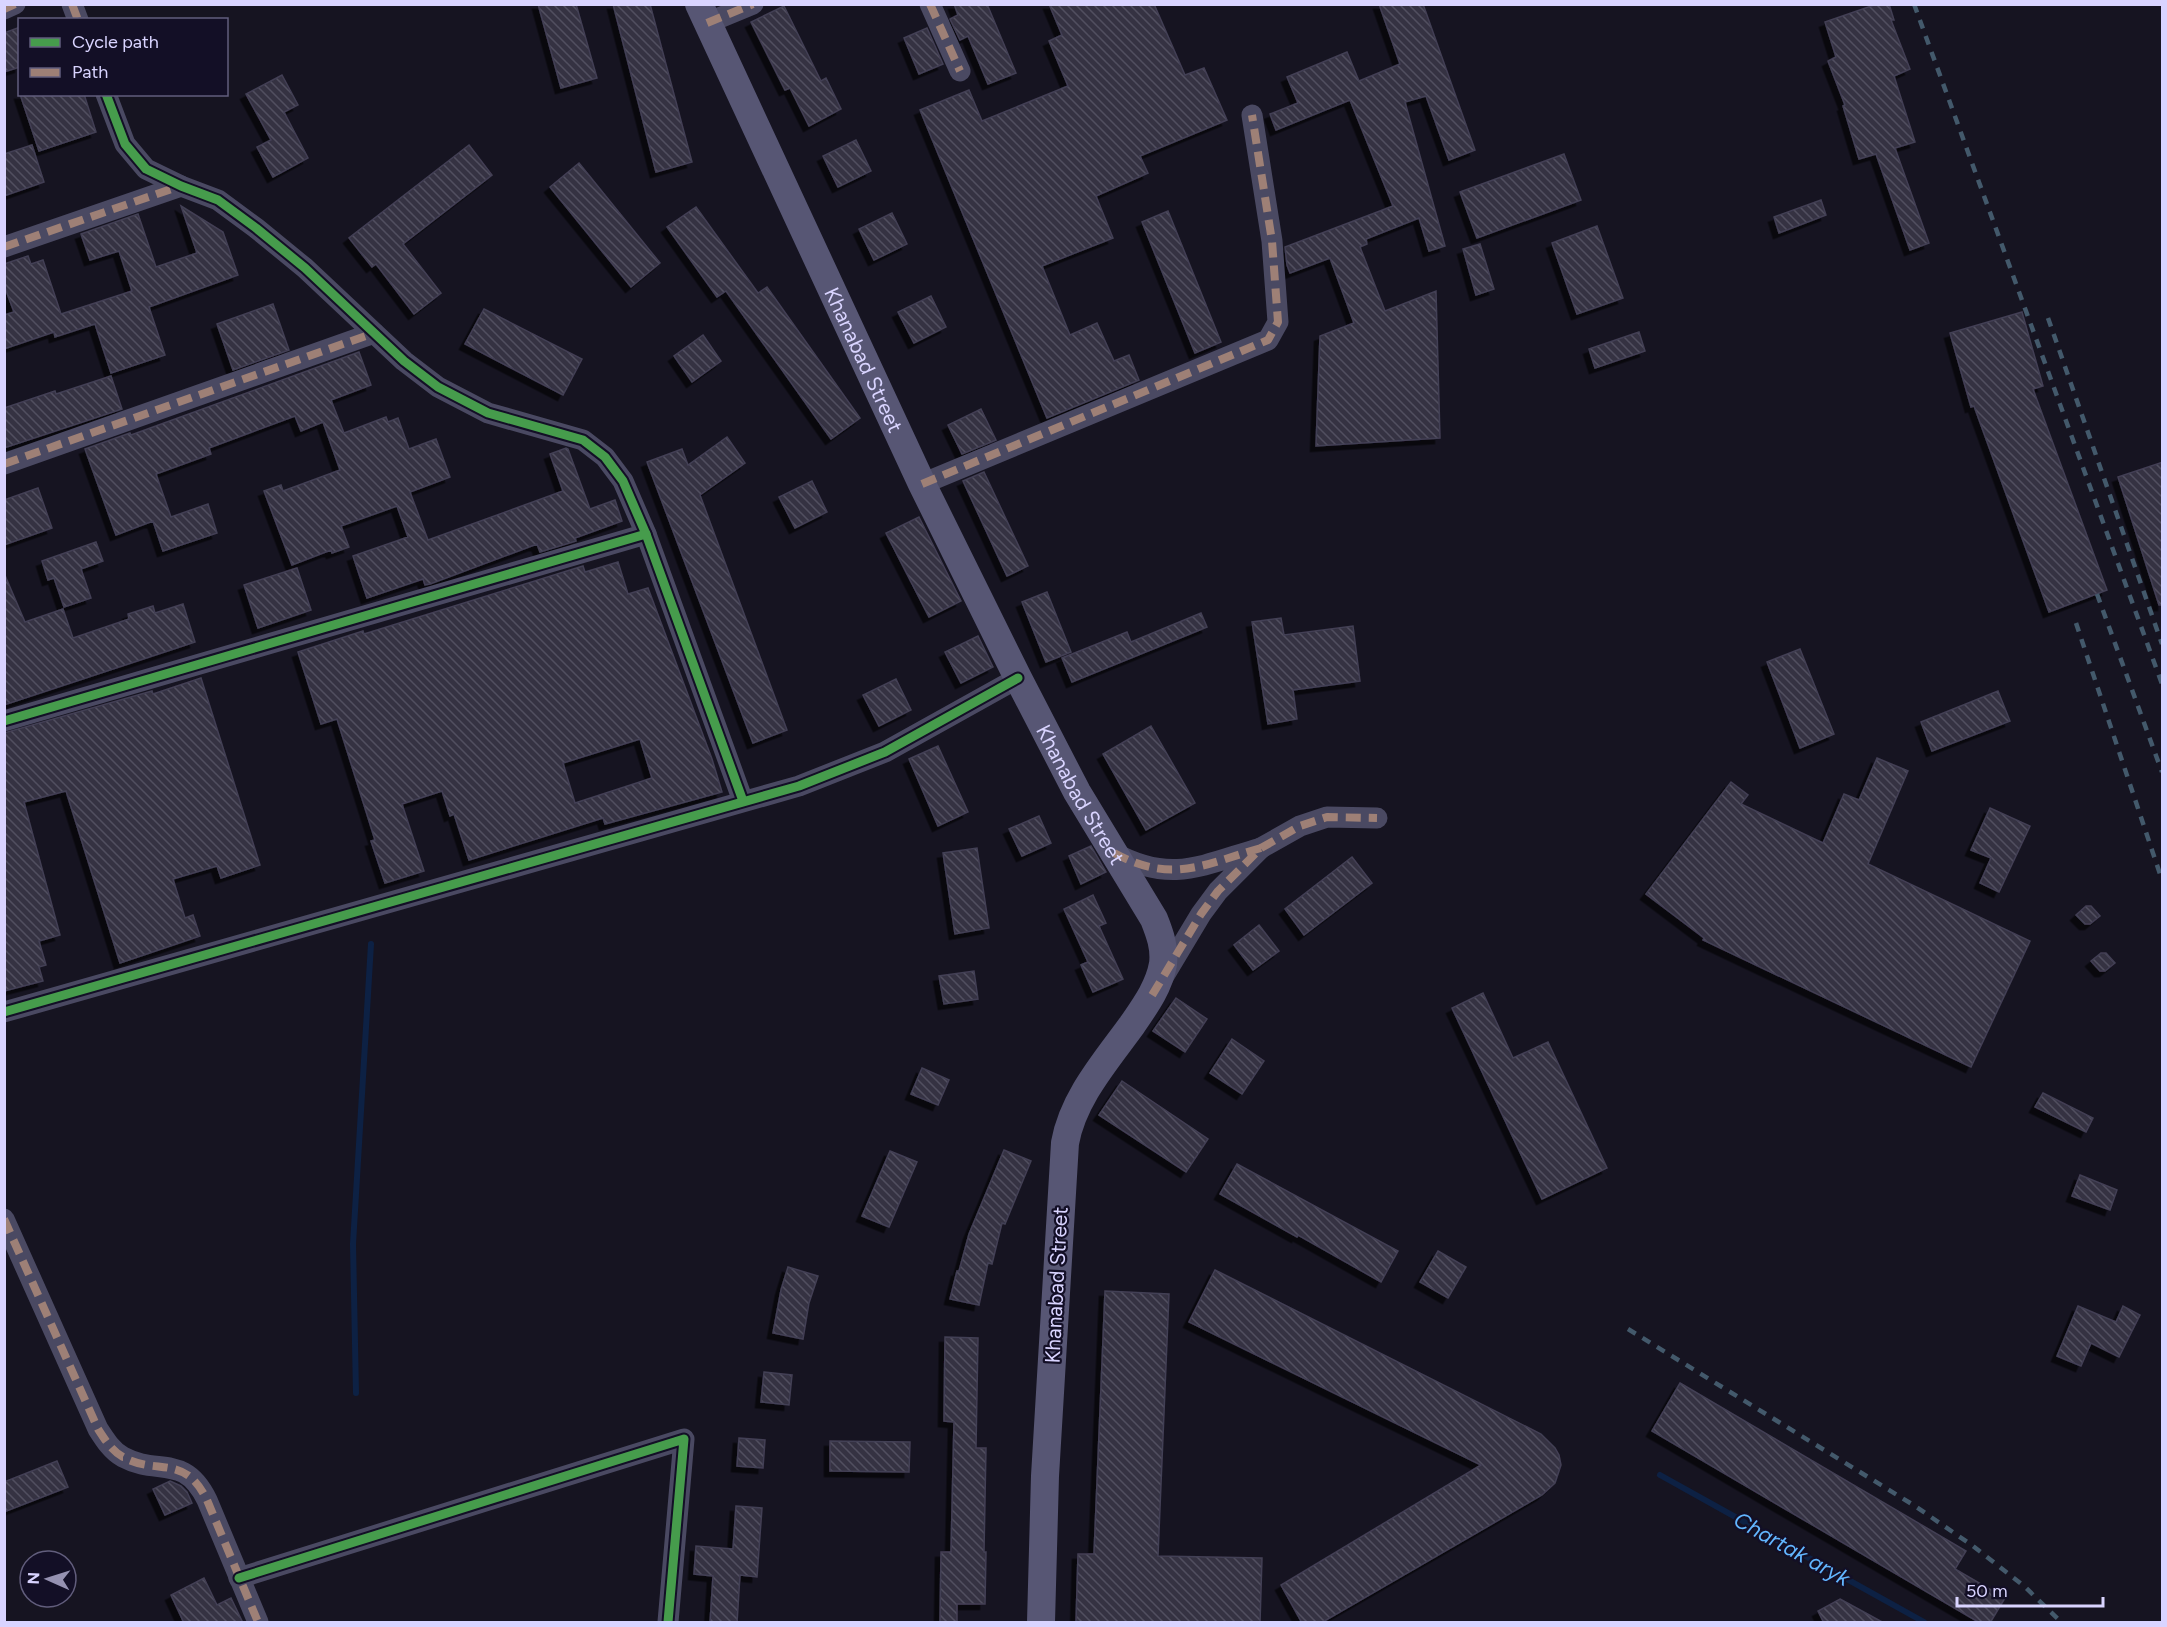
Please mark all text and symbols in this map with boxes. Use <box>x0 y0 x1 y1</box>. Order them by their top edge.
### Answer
legend <box>18 18 228 96</box>
text: Cycle path <box>72 31 159 53</box>
text: Path <box>72 61 108 83</box>
street label: Khanabad Street <box>820 283 909 436</box>
street label: Khanabad Street <box>1032 720 1130 869</box>
street label: Khanabad Street <box>1039 1206 1073 1364</box>
water label: Chartak aryk <box>1729 1506 1856 1593</box>
north arrow <box>18 1549 78 1609</box>
scale bar <box>1957 1570 2102 1608</box>
text: N <box>24 1572 43 1585</box>
text: 50 m <box>1966 1580 2008 1602</box>

